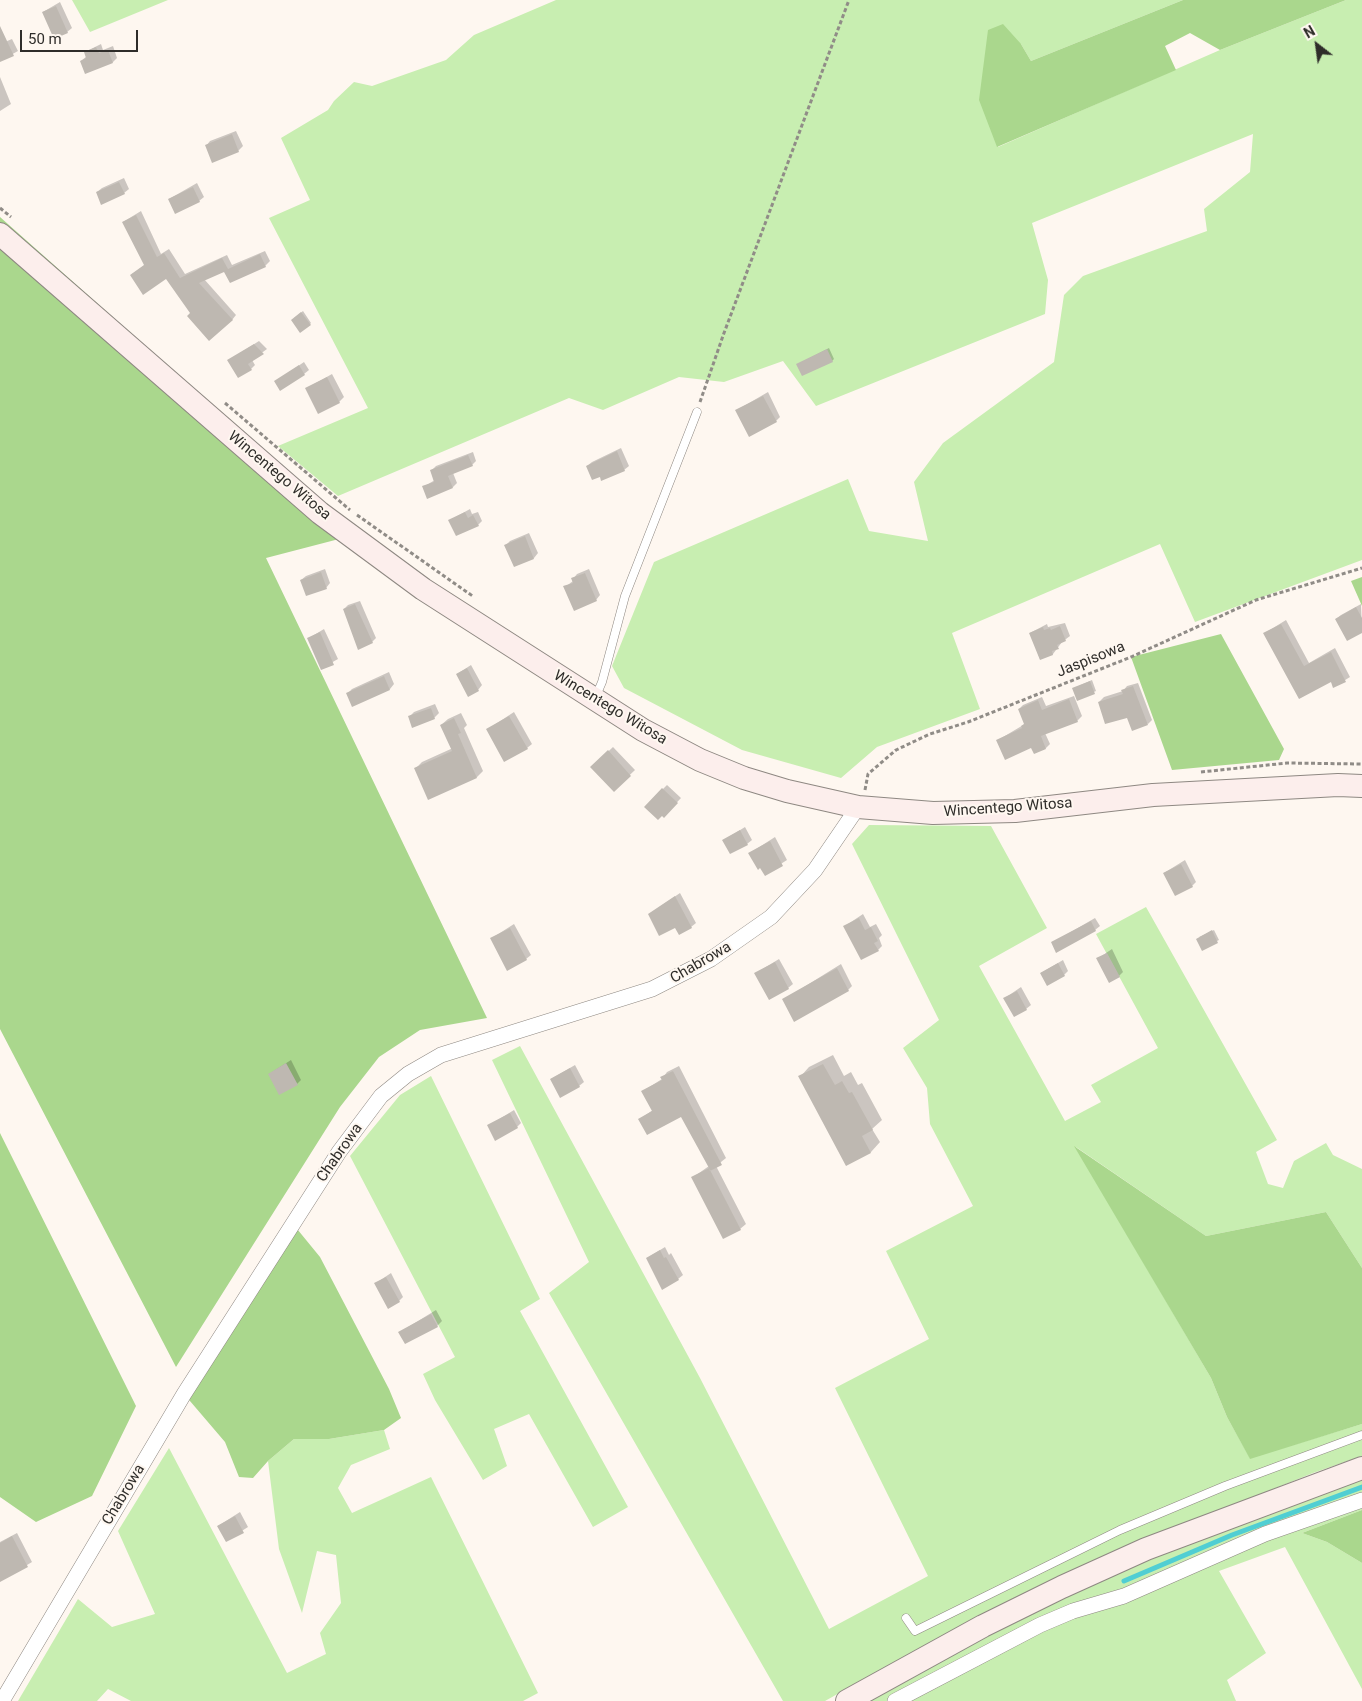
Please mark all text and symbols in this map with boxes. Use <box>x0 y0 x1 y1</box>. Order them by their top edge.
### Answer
scale bar <box>22 20 140 52</box>
north arrow <box>1292 20 1342 70</box>
text: N <box>1301 23 1318 41</box>
text: 50 m <box>28 30 62 48</box>
street label: Wincentego Witosa <box>224 428 334 524</box>
street label: Jaspisowa <box>1054 638 1128 682</box>
street label: Wincentego Witosa <box>550 667 670 749</box>
street label: Wincentego Witosa <box>943 795 1073 821</box>
street label: Chabrowa <box>667 938 735 988</box>
street label: Chabrowa <box>313 1120 367 1186</box>
street label: Chabrowa <box>99 1461 149 1529</box>

